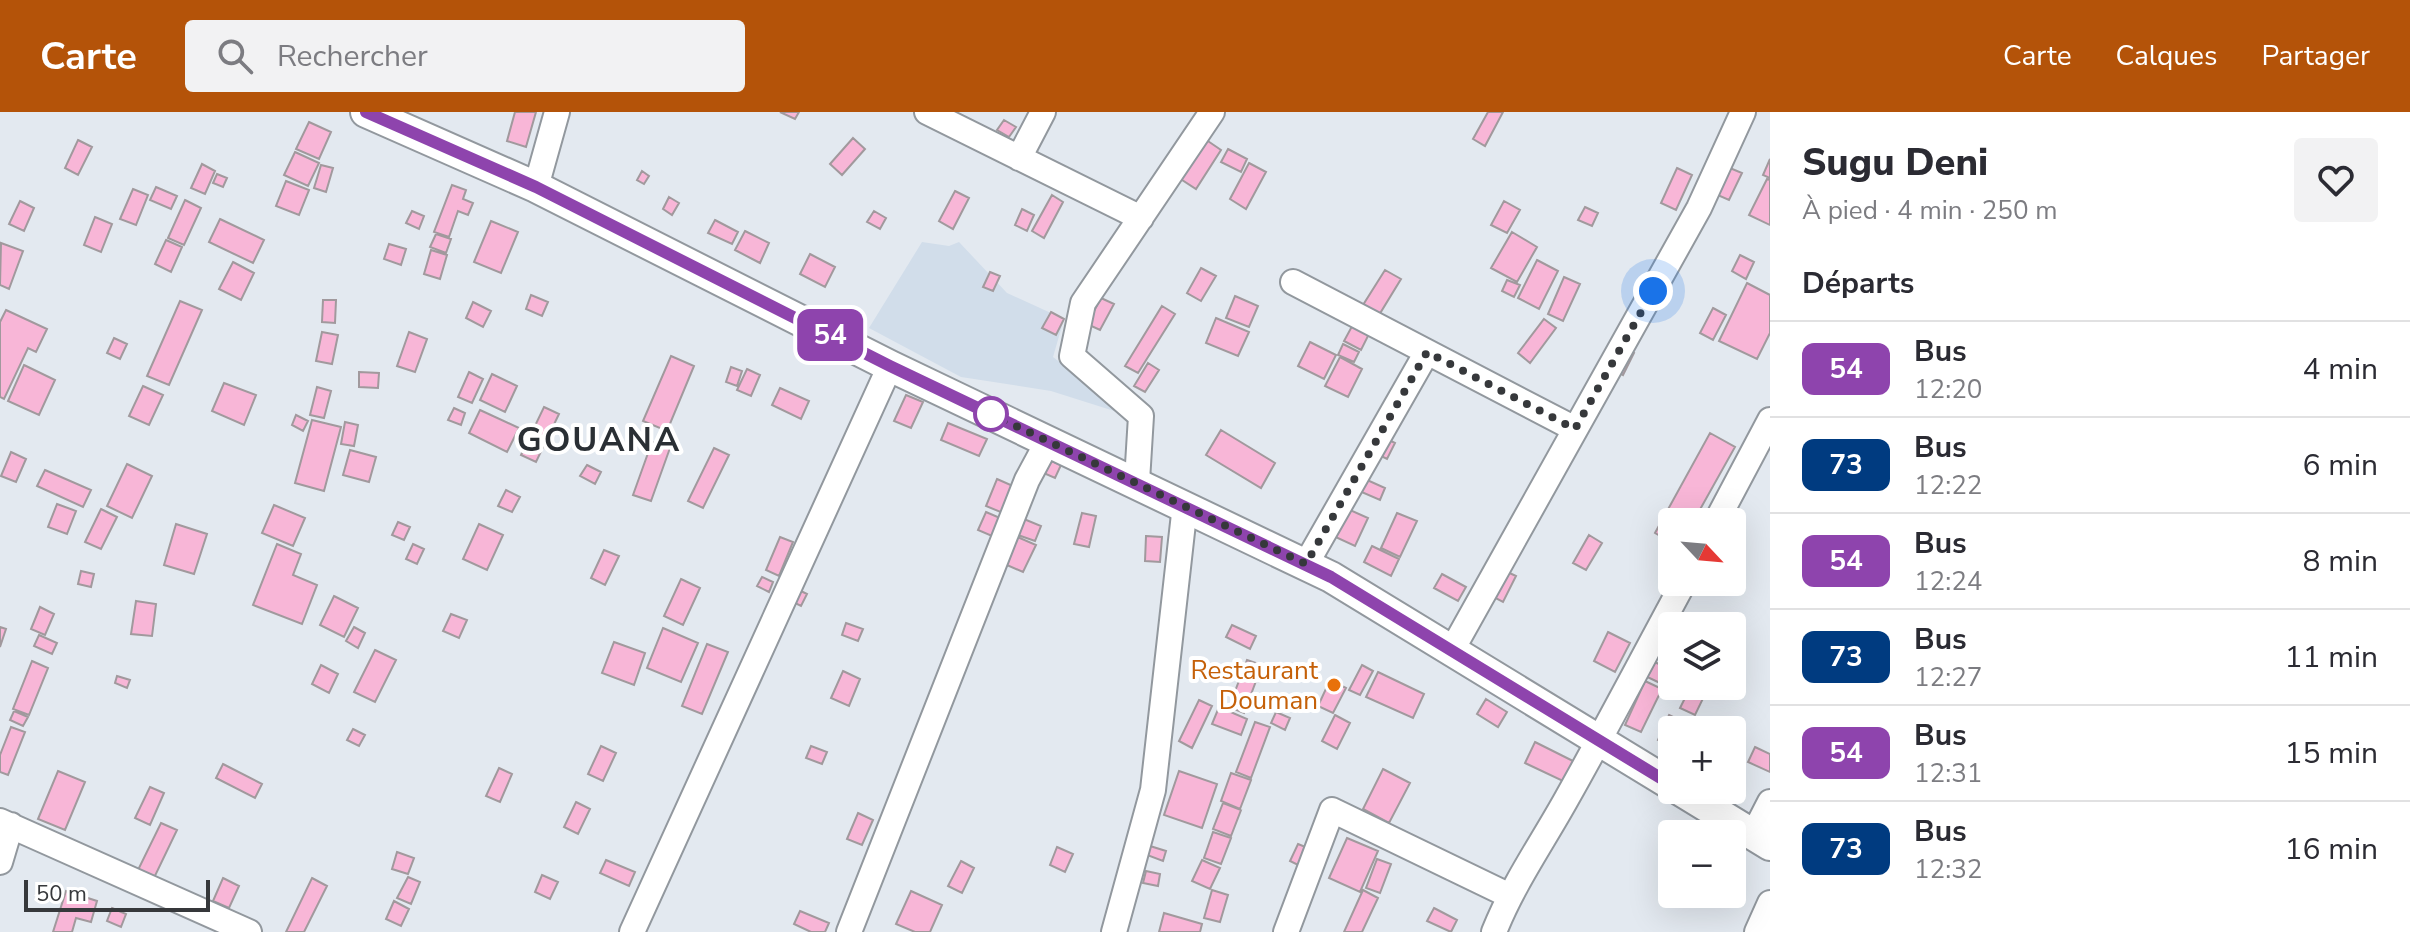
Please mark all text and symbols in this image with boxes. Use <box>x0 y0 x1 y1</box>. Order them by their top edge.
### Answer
search box <box>185 20 745 92</box>
text: Carte <box>40 31 137 82</box>
icon: search <box>213 34 257 78</box>
text: Rechercher <box>277 36 428 77</box>
text: Carte <box>2003 37 2072 75</box>
text: Calques <box>2116 37 2217 75</box>
text: Partager <box>2261 37 2370 75</box>
text: Sugu Deni <box>1802 137 1988 188</box>
button: heart <box>2294 138 2378 222</box>
text: À pied · 4 min · 250 m <box>1802 193 2057 228</box>
text: Départs <box>1802 263 1914 304</box>
your location <box>1633 271 1673 311</box>
line badge: 54 <box>794 309 866 361</box>
text: 54 <box>813 316 847 354</box>
text: Bus <box>1914 331 1967 372</box>
text: 4 min <box>2303 349 2378 390</box>
text: 54 <box>1829 350 1863 388</box>
text: 12:20 <box>1914 372 1982 407</box>
unlabelled marker <box>974 397 1008 431</box>
district label: GOUANA <box>517 417 681 463</box>
text: Bus <box>1914 427 1967 468</box>
text: 6 min <box>2303 445 2378 486</box>
text: 73 <box>1829 446 1863 484</box>
text: 12:22 <box>1914 468 1982 503</box>
north arrow <box>1658 508 1746 596</box>
map controls <box>1658 508 1746 908</box>
text: Bus <box>1914 523 1967 564</box>
text: 8 min <box>2303 541 2378 582</box>
text: 54 <box>1829 542 1863 580</box>
text: 12:24 <box>1914 564 1982 599</box>
button: layers <box>1658 612 1746 700</box>
text: Bus <box>1914 619 1967 660</box>
text: 11 min <box>2285 637 2378 678</box>
text: 73 <box>1829 638 1863 676</box>
place label: Restaurant Douman <box>1190 653 1319 718</box>
text: 12:27 <box>1914 660 1982 695</box>
marker: Restaurant Douman <box>1325 676 1343 694</box>
text: Bus <box>1914 715 1967 756</box>
button: + <box>1658 716 1746 804</box>
text: 15 min <box>2285 733 2378 774</box>
text: 54 <box>1829 734 1863 772</box>
text: 12:31 <box>1914 756 1982 791</box>
text: Bus <box>1914 811 1967 852</box>
button: − <box>1658 820 1746 908</box>
text: 16 min <box>2285 829 2378 870</box>
text: 73 <box>1829 830 1863 868</box>
text: 12:32 <box>1914 852 1982 887</box>
scale bar <box>24 876 210 912</box>
text: 50 m <box>36 879 87 909</box>

